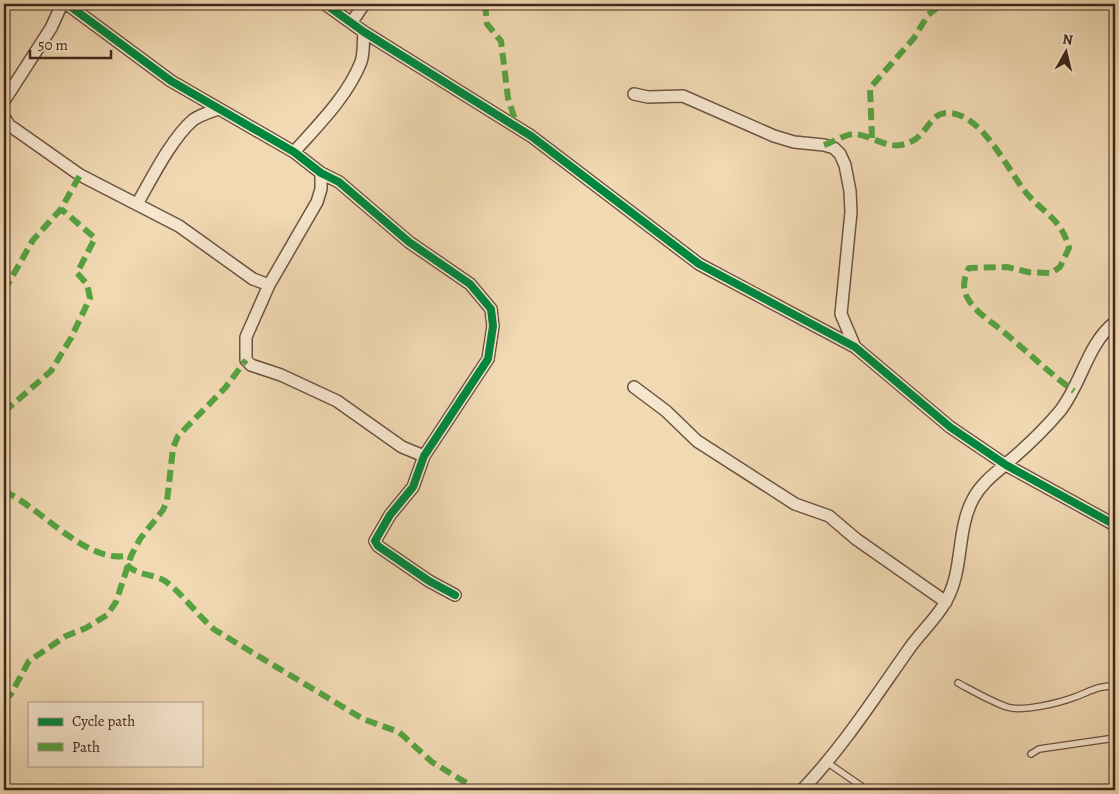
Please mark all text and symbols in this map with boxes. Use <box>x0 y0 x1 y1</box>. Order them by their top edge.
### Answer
scale bar <box>30 28 111 60</box>
north arrow <box>1042 28 1092 78</box>
text: N <box>1061 30 1074 50</box>
text: 50 m <box>38 35 68 55</box>
legend <box>28 702 202 766</box>
text: Cycle path <box>72 711 135 731</box>
text: Path <box>72 737 100 757</box>

